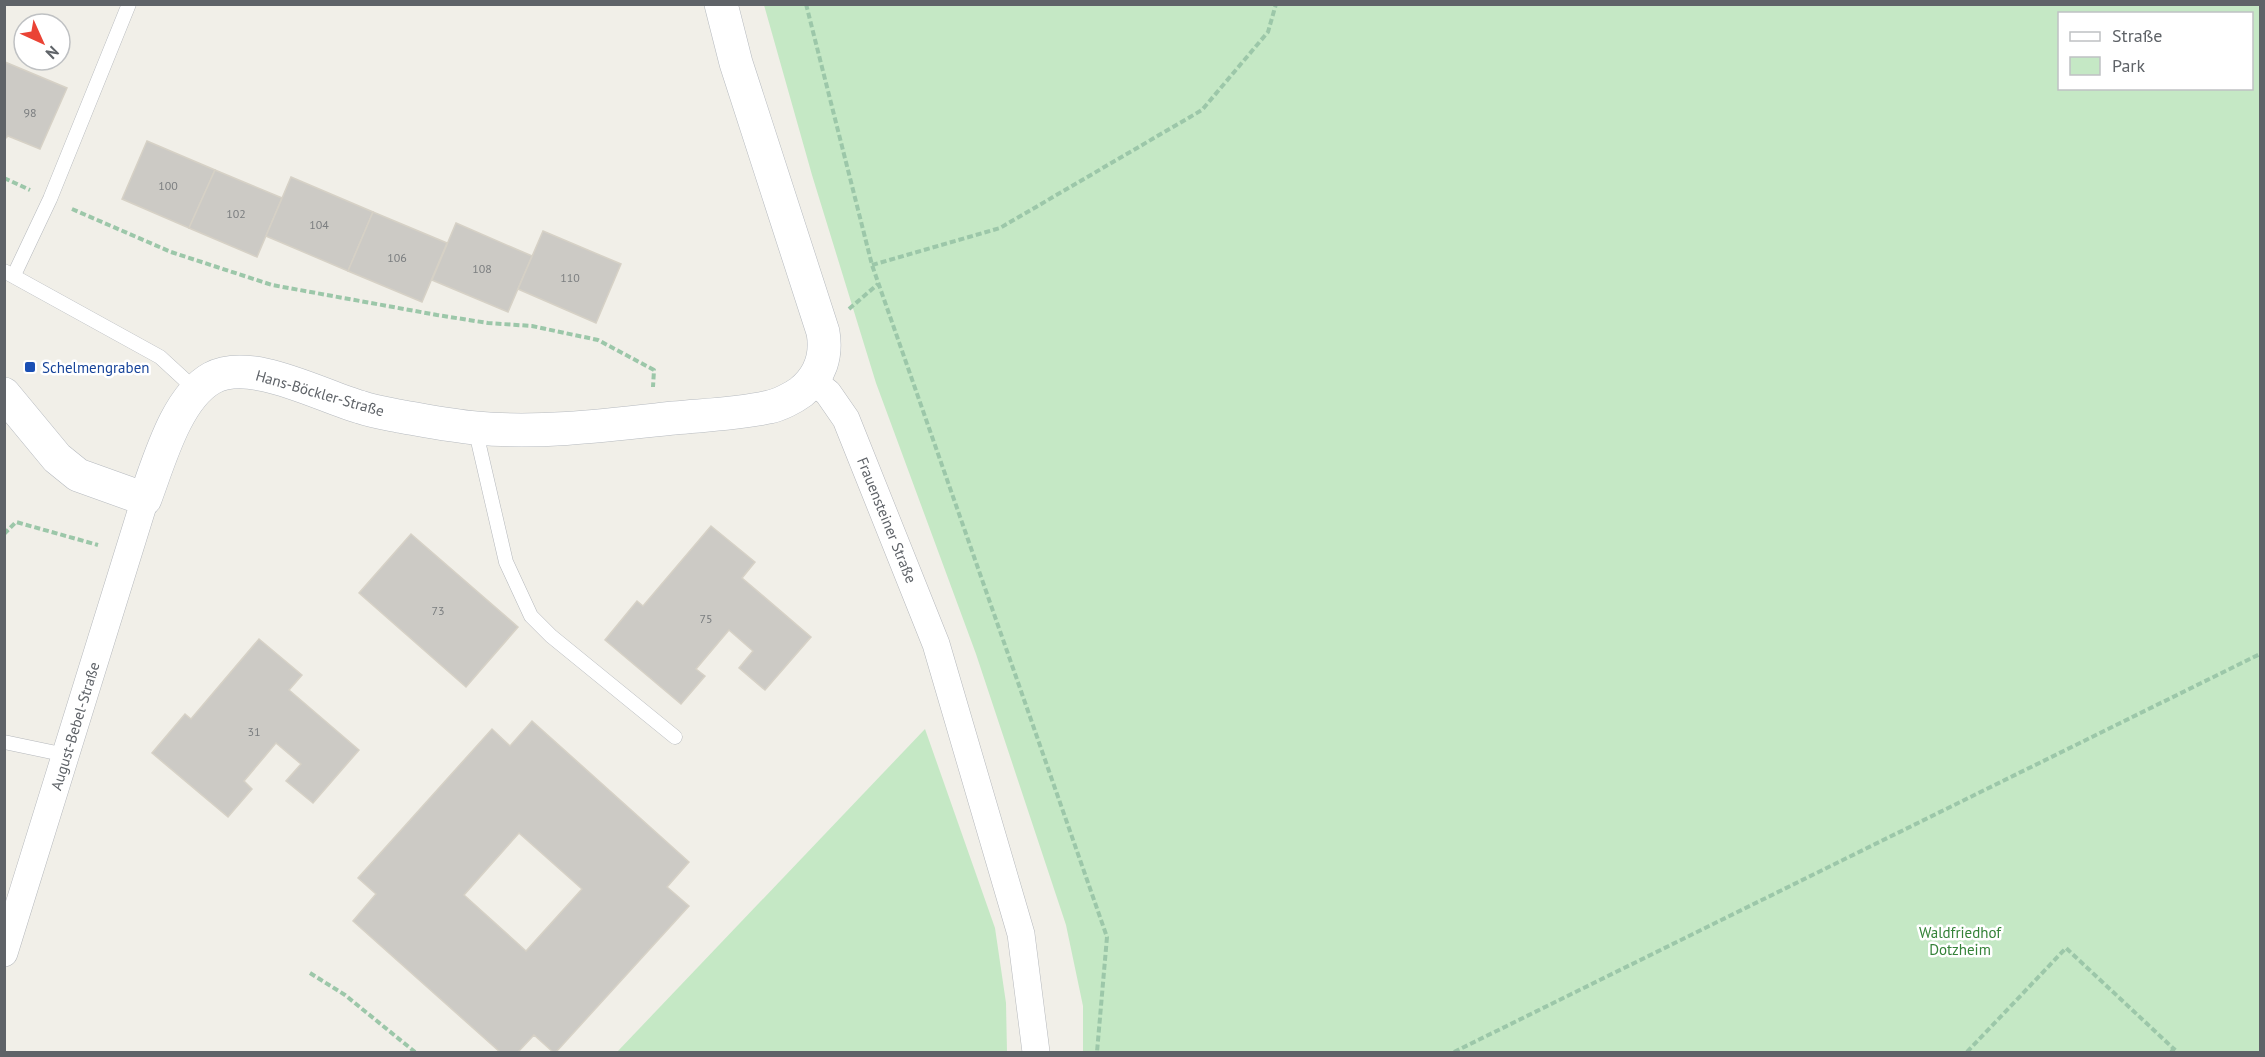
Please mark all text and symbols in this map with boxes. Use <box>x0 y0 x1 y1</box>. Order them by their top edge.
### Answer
north arrow <box>12 12 72 72</box>
legend <box>2058 12 2253 90</box>
text: Straße <box>2112 24 2163 47</box>
text: N <box>42 42 63 63</box>
text: Park <box>2112 54 2145 77</box>
house number: 98 <box>23 105 37 120</box>
house number: 100 <box>158 178 178 193</box>
house number: 102 <box>226 206 246 221</box>
house number: 104 <box>309 217 329 232</box>
house number: 106 <box>387 250 407 265</box>
house number: 108 <box>472 261 492 276</box>
house number: 110 <box>560 270 580 285</box>
place label: Schelmengraben <box>42 358 149 377</box>
marker: Schelmengraben <box>23 360 37 374</box>
street label: Hans-Böckler-Straße <box>254 366 386 420</box>
street label: Frauensteiner Straße <box>853 454 921 586</box>
house number: 73 <box>431 603 445 618</box>
house number: 75 <box>699 611 713 626</box>
street label: August-Bebel-Straße <box>46 659 104 793</box>
house number: 31 <box>247 724 261 739</box>
park label: Waldfriedhof Dotzheim <box>1919 923 2002 959</box>

